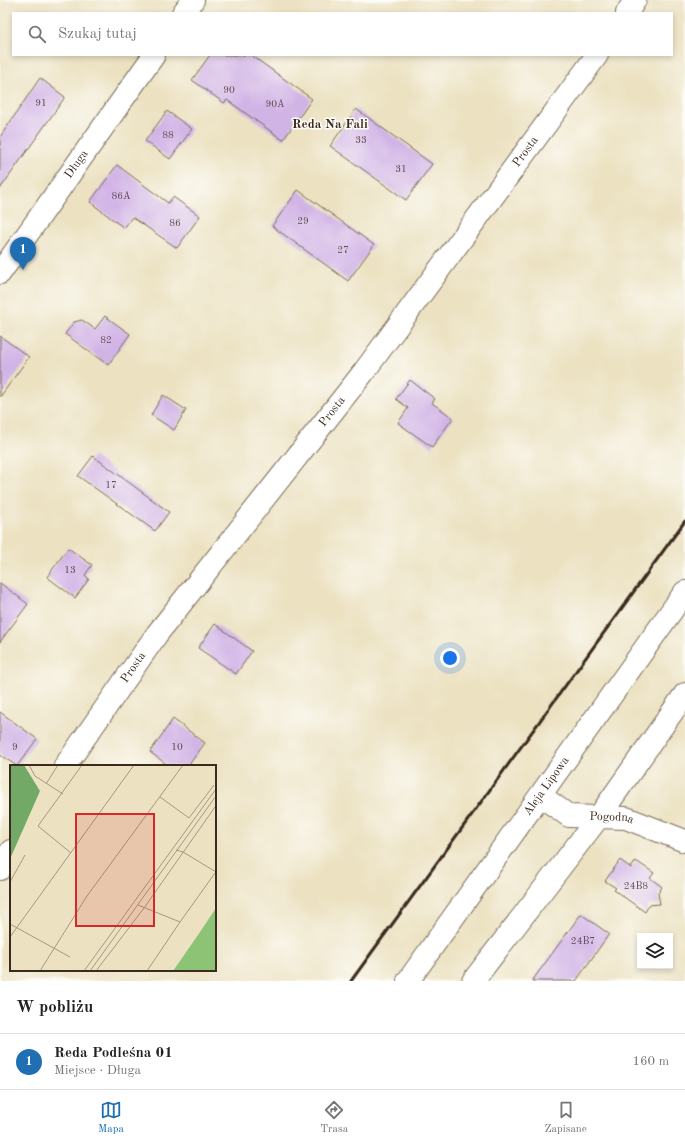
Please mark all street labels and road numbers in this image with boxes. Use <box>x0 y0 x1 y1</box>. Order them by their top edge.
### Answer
street label: Prosta <box>511 134 541 169</box>
street label: Długa <box>63 148 91 181</box>
street label: Prosta <box>317 395 348 429</box>
street label: Prosta <box>119 650 148 685</box>
street label: Aleja Lipowa <box>522 755 572 818</box>
street label: Pogodna <box>589 811 636 826</box>

